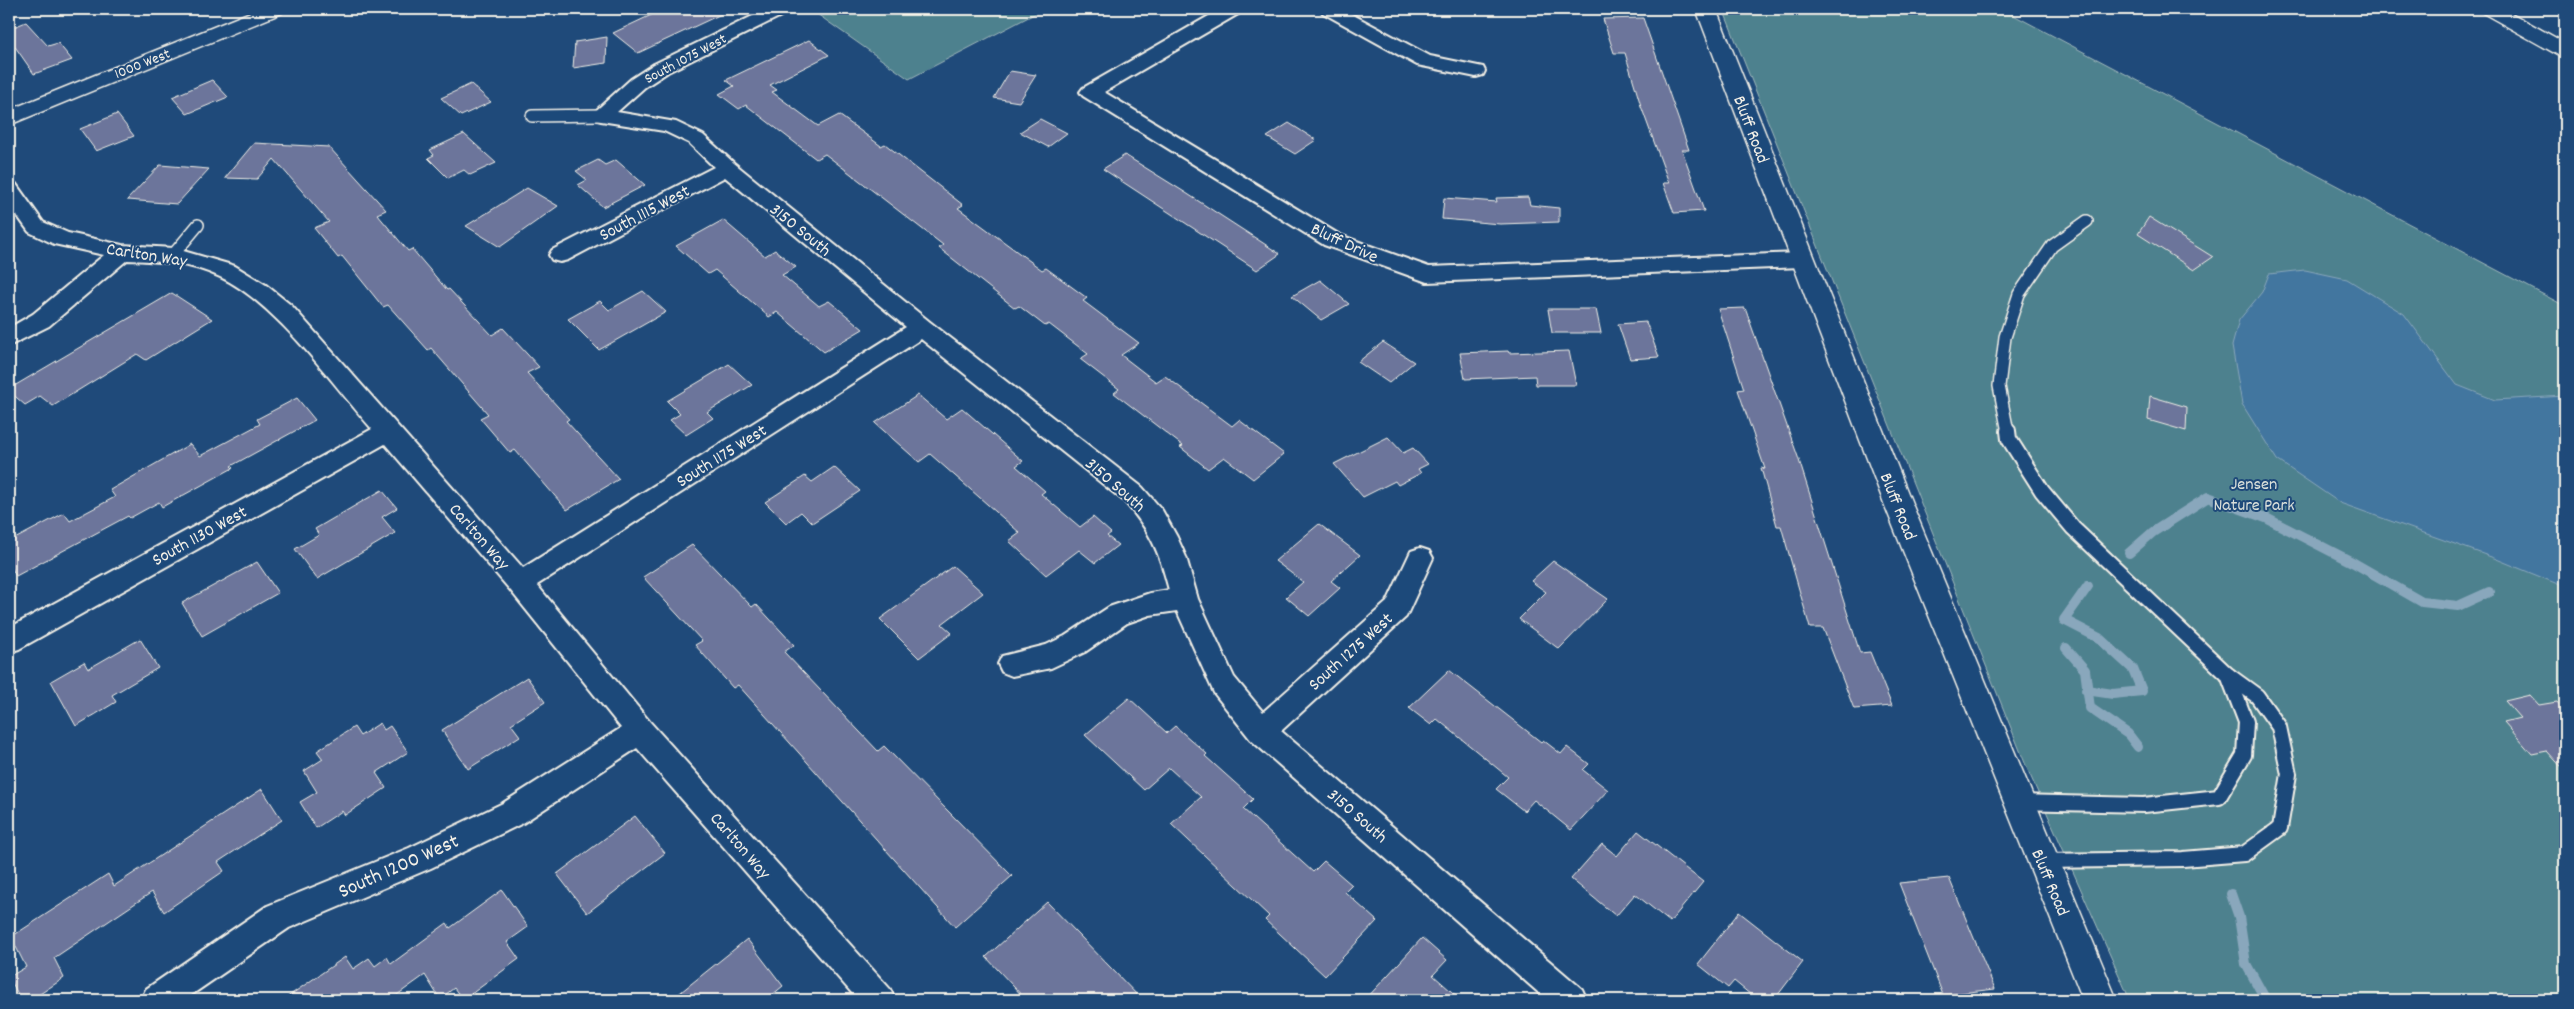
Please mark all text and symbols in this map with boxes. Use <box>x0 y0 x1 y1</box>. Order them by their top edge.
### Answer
street label: South 1075 West <box>641 29 731 91</box>
street label: 1000 West <box>112 44 174 86</box>
street label: Bluff Road <box>1725 92 1774 167</box>
street label: South 1115 West <box>595 180 695 249</box>
street label: 3150 South <box>763 198 836 264</box>
street label: Bluff Drive <box>1306 218 1382 271</box>
street label: Carlton Way <box>104 238 189 275</box>
street label: South 1175 West <box>672 419 773 495</box>
street label: 3150 South <box>1079 453 1150 519</box>
street label: Bluff Road <box>1872 470 1921 544</box>
park label: Jensen Nature Park <box>2213 473 2295 519</box>
street label: Carlton Way <box>442 499 515 577</box>
street label: South 1130 West <box>148 501 252 574</box>
street label: South 1275 West <box>1304 608 1400 698</box>
street label: 3150 South <box>1321 784 1392 850</box>
street label: Carlton Way <box>703 808 776 886</box>
street label: South 1200 West <box>334 828 465 908</box>
street label: Bluff Road <box>2023 846 2074 920</box>

